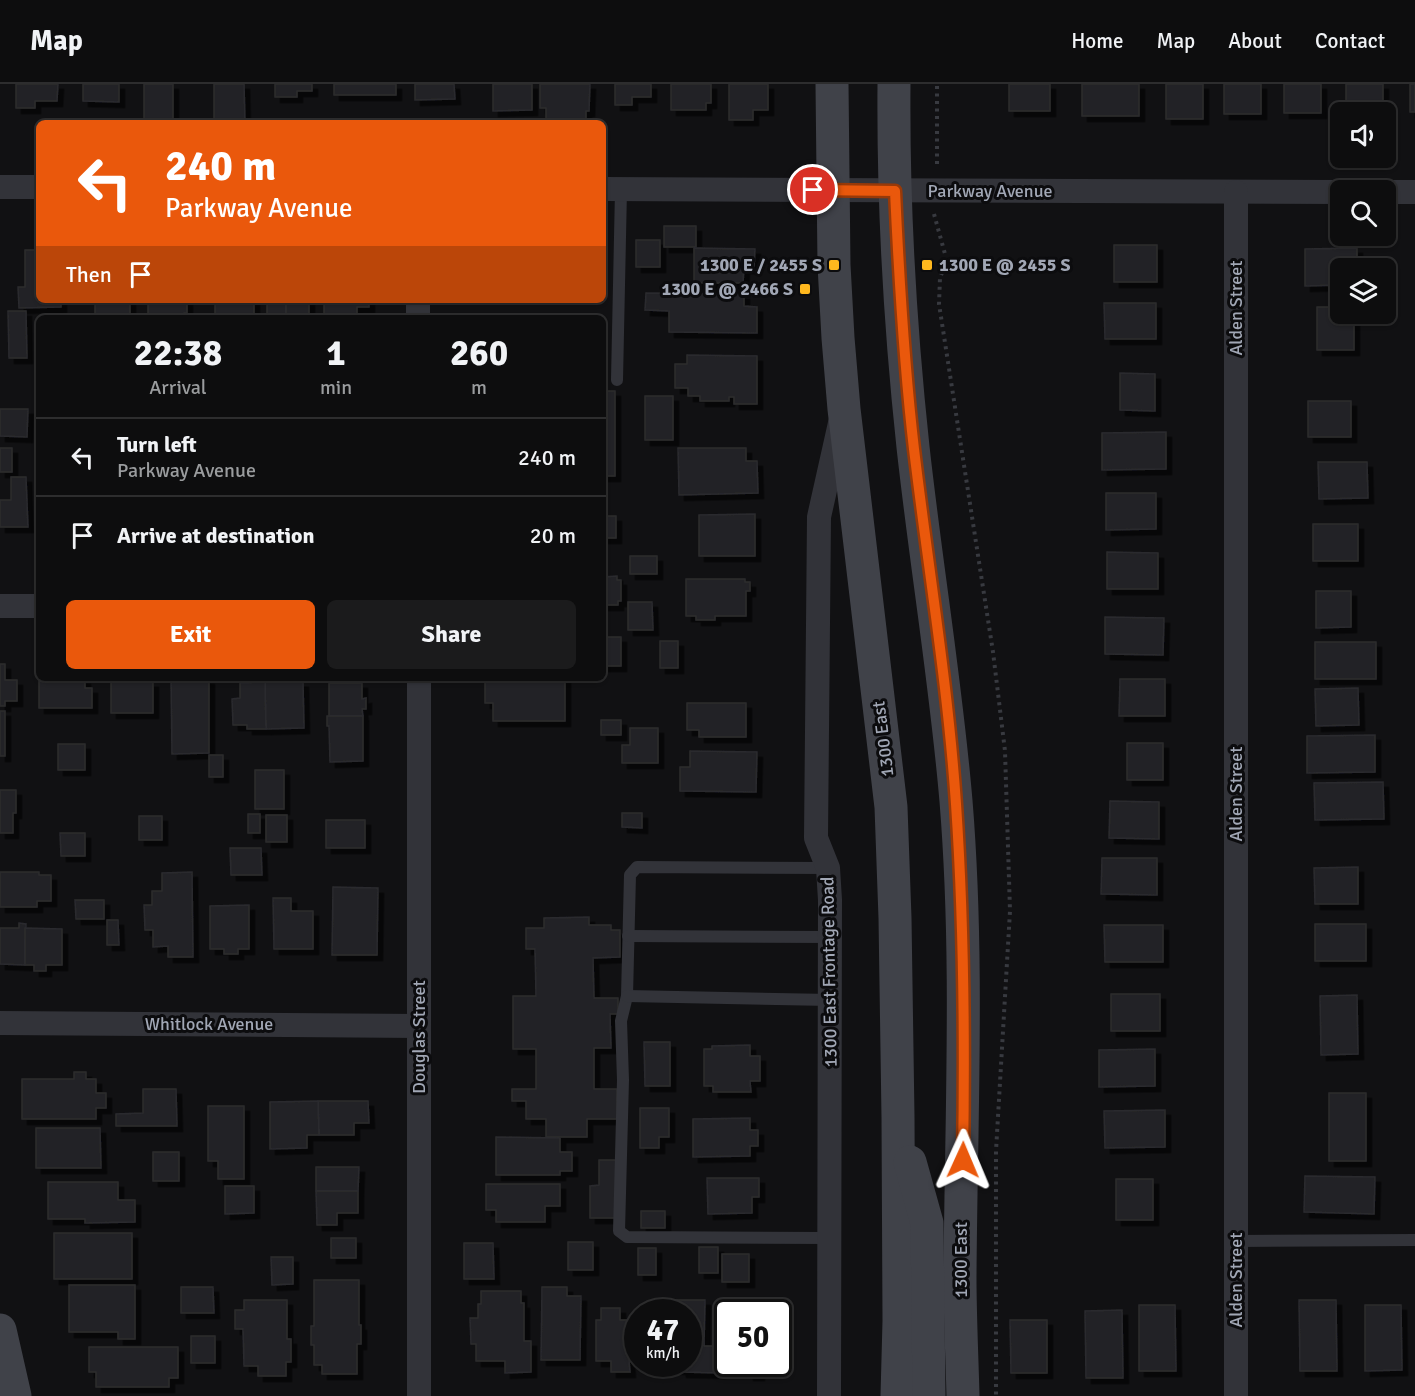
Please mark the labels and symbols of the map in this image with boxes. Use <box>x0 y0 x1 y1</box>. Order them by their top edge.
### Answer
pin <box>787 164 838 215</box>
street label: Parkway Avenue <box>928 180 1053 202</box>
place label: 1300 E / 2455 S <box>700 254 822 276</box>
place label: 1300 E @ 2455 S <box>939 254 1071 276</box>
marker: 1300 E / 2455 S <box>827 258 841 272</box>
marker: 1300 E @ 2455 S <box>920 258 934 272</box>
street label: Alden Street <box>1225 260 1247 356</box>
place label: 1300 E @ 2466 S <box>661 278 793 300</box>
marker: 1300 E @ 2466 S <box>798 282 812 296</box>
street label: 1300 East <box>867 700 899 778</box>
street label: Alden Street <box>1225 746 1247 842</box>
street label: 1300 East Frontage Road <box>816 876 842 1068</box>
street label: Douglas Street <box>408 980 430 1094</box>
street label: Whitlock Avenue <box>145 1013 273 1035</box>
position arrow <box>931 1128 995 1192</box>
street label: 1300 East <box>950 1222 972 1298</box>
street label: Alden Street <box>1225 1232 1247 1328</box>
speed limit sign: 50 <box>714 1299 792 1377</box>

